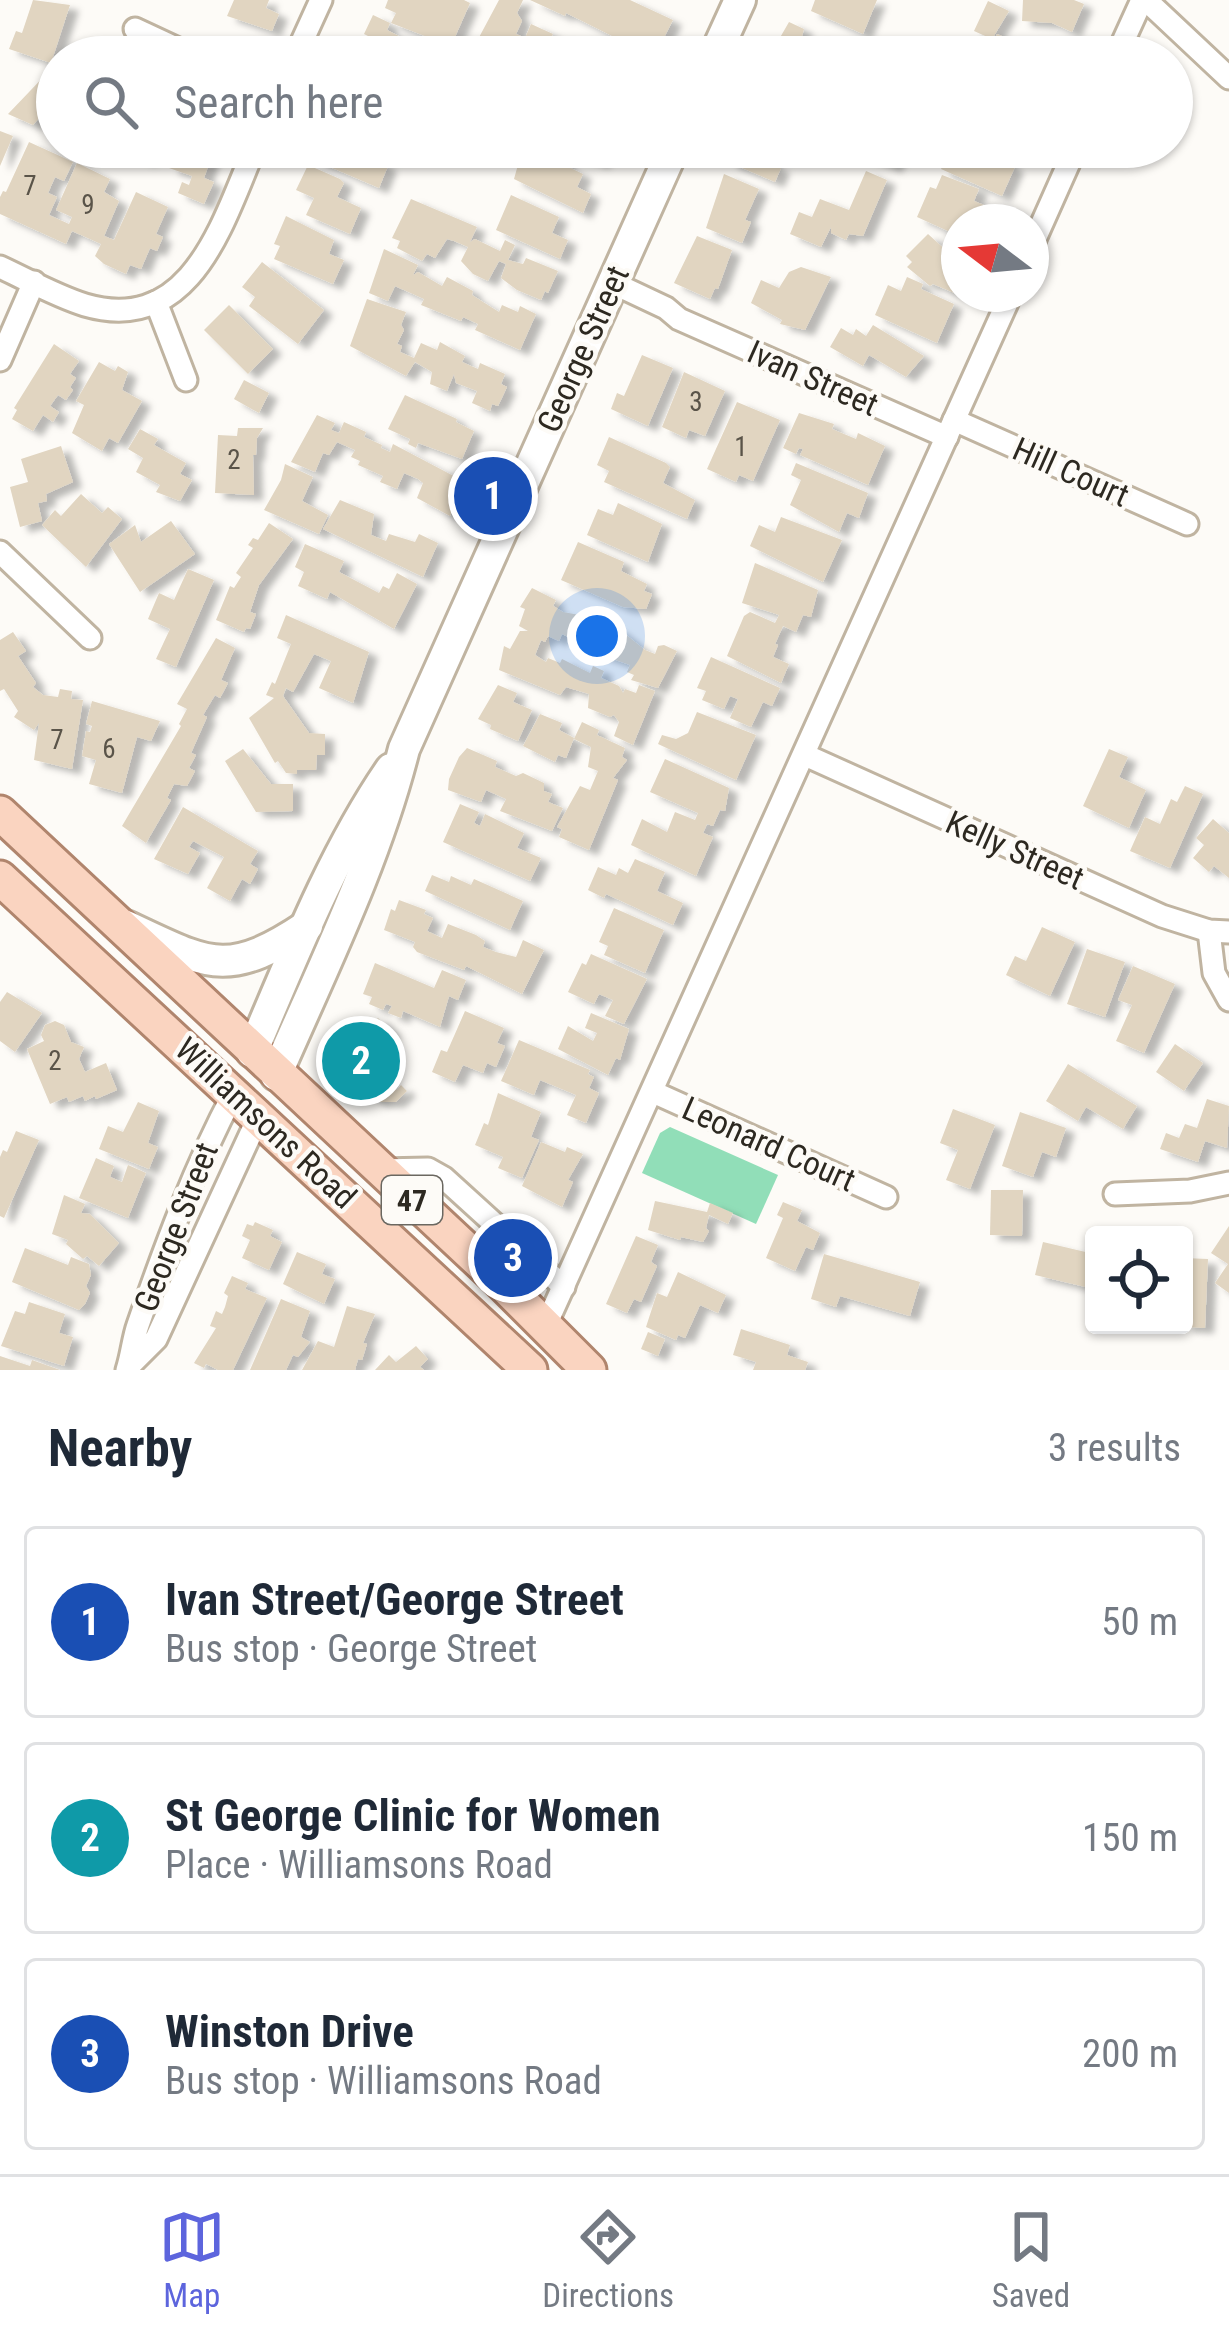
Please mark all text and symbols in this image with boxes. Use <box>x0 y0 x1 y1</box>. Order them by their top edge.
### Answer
search box <box>36 36 1193 168</box>
icon: search <box>78 69 144 135</box>
text: Search here <box>174 76 383 129</box>
house number: 7 <box>23 170 37 202</box>
house number: 9 <box>81 189 95 221</box>
north arrow <box>941 204 1049 312</box>
street label: George Street <box>529 260 637 438</box>
street label: Ivan Street <box>742 332 884 424</box>
house number: 3 <box>689 386 703 418</box>
street label: Hill Court <box>1007 429 1135 515</box>
house number: 1 <box>734 431 748 463</box>
house number: 2 <box>227 444 241 476</box>
pin: 1 <box>454 451 532 541</box>
your location <box>567 606 627 666</box>
house number: 7 <box>50 724 64 756</box>
house number: 6 <box>102 733 116 765</box>
street label: Kelly Street <box>940 802 1090 898</box>
pin: 2 <box>322 1016 400 1106</box>
street label: Williamsons Road <box>168 1029 364 1217</box>
house number: 2 <box>48 1045 62 1077</box>
street label: Leonard Court <box>677 1089 861 1199</box>
street label: George Street <box>126 1137 226 1317</box>
road number: 47 <box>382 1176 442 1224</box>
pin: 3 <box>474 1213 552 1303</box>
map controls <box>1085 1226 1193 1334</box>
button: locate <box>1085 1226 1193 1334</box>
text: Nearby <box>48 1419 192 1478</box>
text: 3 results <box>1048 1425 1181 1471</box>
text: Ivan Street/George Street <box>165 1573 624 1626</box>
text: 1 <box>80 1599 100 1645</box>
text: 50 m <box>1101 1599 1178 1645</box>
text: Bus stop · George Street <box>165 1626 537 1672</box>
text: St George Clinic for Women <box>165 1789 661 1842</box>
text: 2 <box>80 1815 100 1861</box>
text: 150 m <box>1082 1815 1178 1861</box>
text: Place · Williamsons Road <box>165 1842 553 1888</box>
text: Winston Drive <box>165 2005 414 2058</box>
text: 3 <box>80 2031 100 2077</box>
text: 200 m <box>1082 2031 1178 2077</box>
text: Bus stop · Williamsons Road <box>165 2058 602 2104</box>
tab: Map <box>159 2204 225 2315</box>
tab: Directions <box>542 2204 674 2315</box>
tab: Saved <box>992 2204 1070 2315</box>

